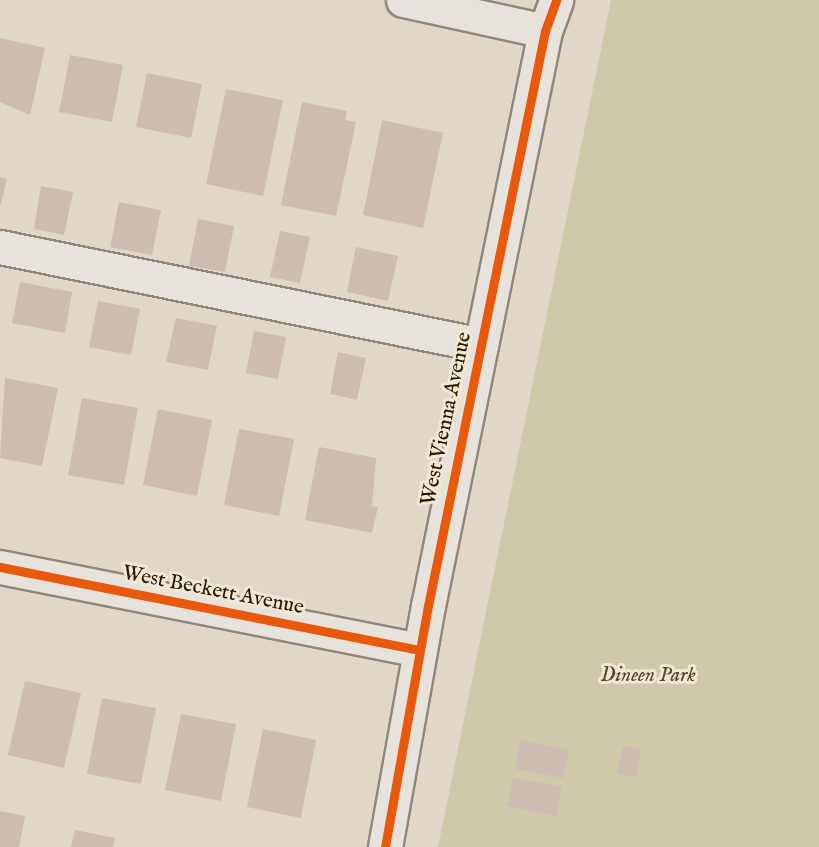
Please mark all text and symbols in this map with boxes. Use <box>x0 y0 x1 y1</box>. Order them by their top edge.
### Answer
street label: West Vienna Avenue <box>416 330 478 508</box>
street label: West Beckett Avenue <box>120 561 306 621</box>
park label: Dineen Park <box>600 663 696 689</box>

